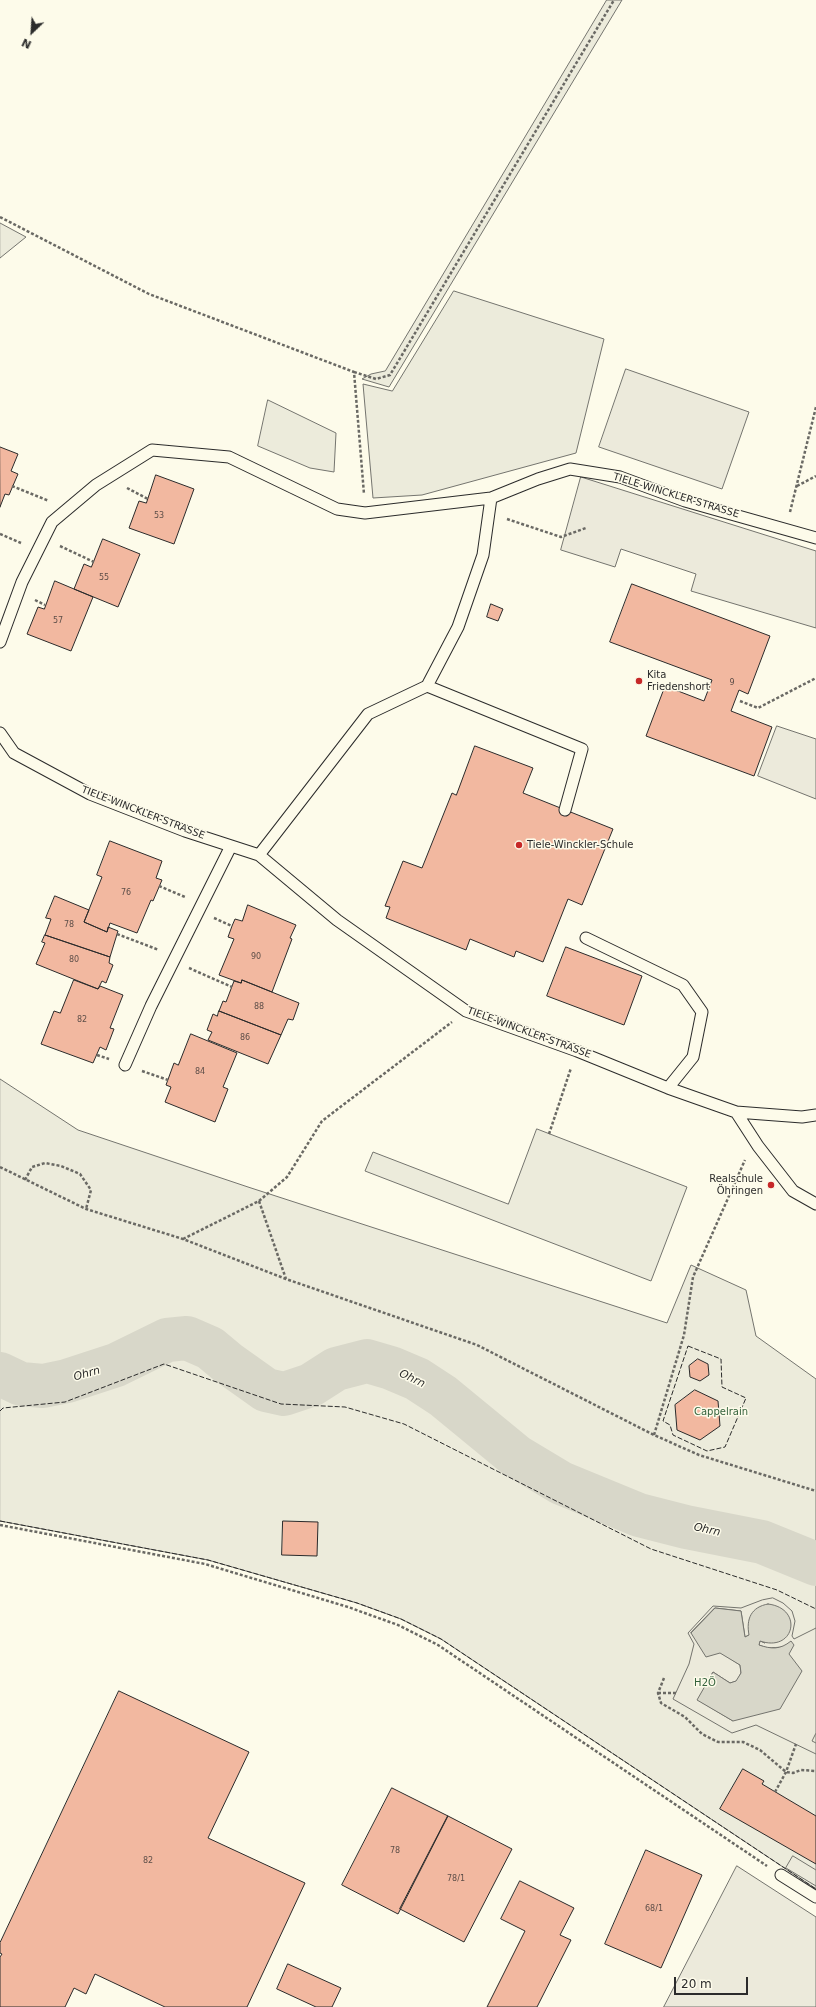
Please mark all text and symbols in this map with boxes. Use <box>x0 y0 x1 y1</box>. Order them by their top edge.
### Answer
north arrow <box>12 12 52 52</box>
text: N <box>20 35 34 51</box>
street label: TIELE-WINCKLER-STRASSE <box>612 471 740 521</box>
house number: 53 <box>154 511 164 521</box>
house number: 55 <box>99 573 109 583</box>
house number: 57 <box>53 616 63 626</box>
place label: Kita Friedenshort <box>647 669 710 692</box>
marker: Kita Friedenshort <box>634 676 644 686</box>
house number: 9 <box>729 678 735 688</box>
street label: TIELE-WINCKLER-STRASSE <box>80 784 206 842</box>
place label: Tiele-Winckler-Schule <box>527 839 633 851</box>
marker: Tiele-Winckler-Schule <box>514 840 524 850</box>
house number: 76 <box>121 888 131 898</box>
house number: 78 <box>64 920 74 930</box>
house number: 90 <box>251 952 261 962</box>
house number: 80 <box>69 955 79 965</box>
house number: 88 <box>254 1002 264 1012</box>
street label: TIELE-WINCKLER-STRASSE <box>465 1005 593 1061</box>
house number: 82 <box>77 1015 87 1025</box>
house number: 86 <box>240 1033 250 1043</box>
house number: 84 <box>195 1067 205 1077</box>
place label: Realschule Öhringen <box>709 1173 763 1196</box>
marker: Realschule Öhringen <box>766 1180 776 1190</box>
water label: Ohrn <box>72 1364 102 1384</box>
water label: Ohrn <box>397 1367 427 1391</box>
park label: Cappelrain <box>694 1406 748 1418</box>
water label: Ohrn <box>692 1521 722 1539</box>
park label: H2Ö <box>694 1677 716 1689</box>
house number: 78 <box>390 1846 400 1856</box>
house number: 82 <box>143 1856 153 1866</box>
house number: 78/1 <box>447 1874 465 1884</box>
house number: 68/1 <box>645 1904 663 1914</box>
scale bar <box>676 1969 750 1995</box>
text: 20 m <box>681 1977 712 1991</box>

